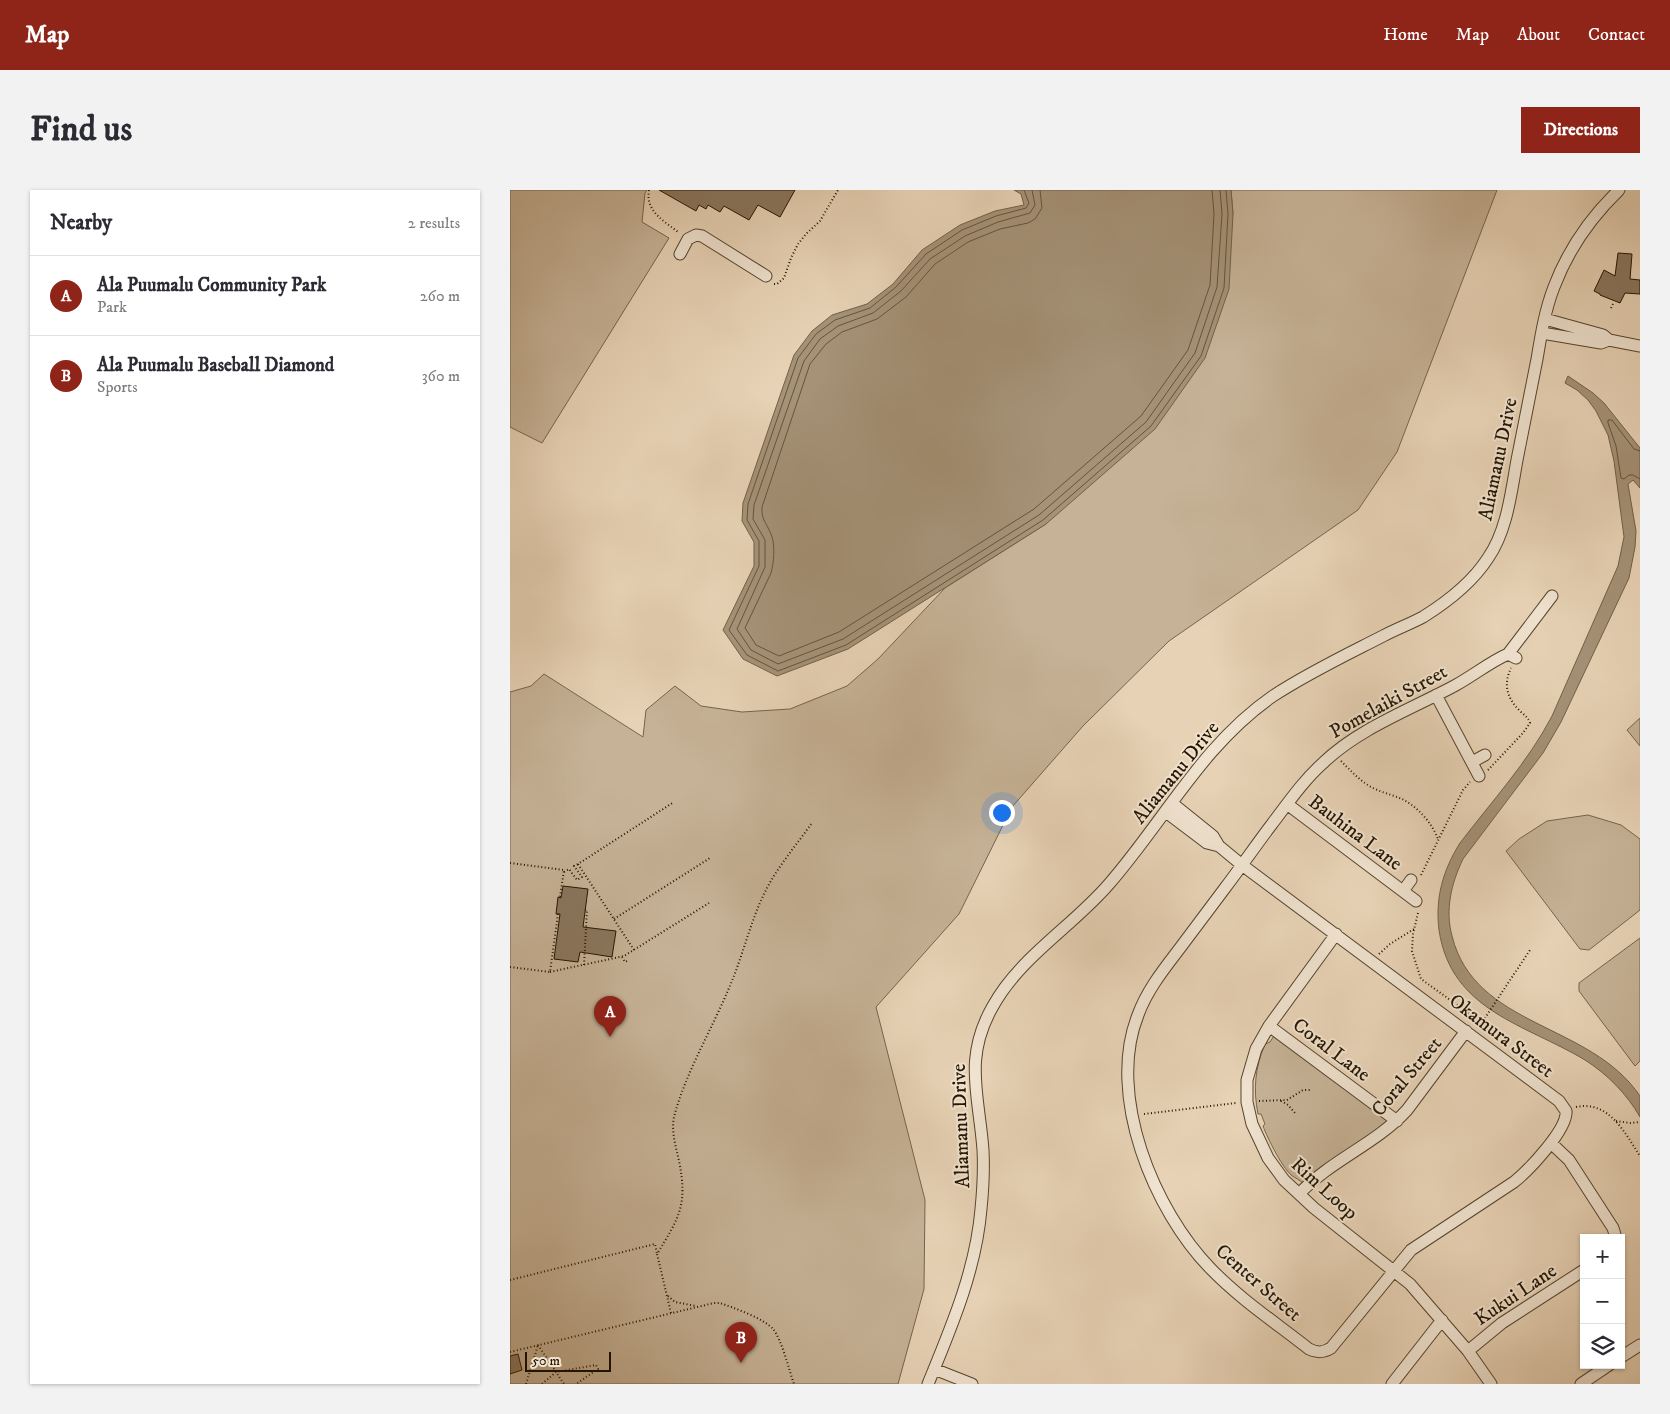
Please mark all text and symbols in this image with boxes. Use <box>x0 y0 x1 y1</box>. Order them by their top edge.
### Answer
text: Map <box>25 20 69 50</box>
text: Home <box>1383 24 1428 46</box>
text: Map <box>1456 24 1489 46</box>
text: About <box>1517 24 1560 46</box>
text: Contact <box>1588 24 1645 46</box>
button: Directions <box>1521 107 1640 153</box>
text: Find us <box>30 108 132 152</box>
text: Nearby <box>50 210 112 236</box>
text: 2 results <box>408 213 460 233</box>
text: Ala Puumalu Community Park <box>97 274 327 297</box>
text: A <box>61 286 71 306</box>
text: 260 m <box>420 286 460 306</box>
text: Park <box>97 297 127 317</box>
text: Ala Puumalu Baseball Diamond <box>97 354 334 377</box>
text: B <box>61 366 71 386</box>
text: 360 m <box>422 366 460 386</box>
text: Sports <box>97 377 138 397</box>
street label: Aliamanu Drive <box>1473 396 1524 523</box>
street label: Pomelaiki Street <box>1326 660 1452 745</box>
street label: Aliamanu Drive <box>1127 717 1225 829</box>
street label: Bauhina Lane <box>1303 790 1407 877</box>
your location <box>989 800 1015 826</box>
street label: Okamura Street <box>1444 989 1558 1084</box>
pin: A <box>594 996 626 1037</box>
street label: Coral Lane <box>1287 1013 1375 1087</box>
street label: Coral Street <box>1367 1032 1448 1122</box>
street label: Aliamanu Drive <box>947 1063 976 1189</box>
street label: Rim Loop <box>1285 1152 1363 1226</box>
map controls <box>1580 1234 1625 1369</box>
button: + <box>1580 1234 1625 1279</box>
street label: Center Street <box>1210 1239 1306 1327</box>
street label: Kukui Lane <box>1470 1259 1562 1332</box>
button: − <box>1580 1279 1625 1324</box>
pin: B <box>725 1322 757 1363</box>
button: layers <box>1580 1324 1625 1369</box>
scale bar <box>525 1349 611 1372</box>
text: 50 m <box>532 1352 560 1370</box>

